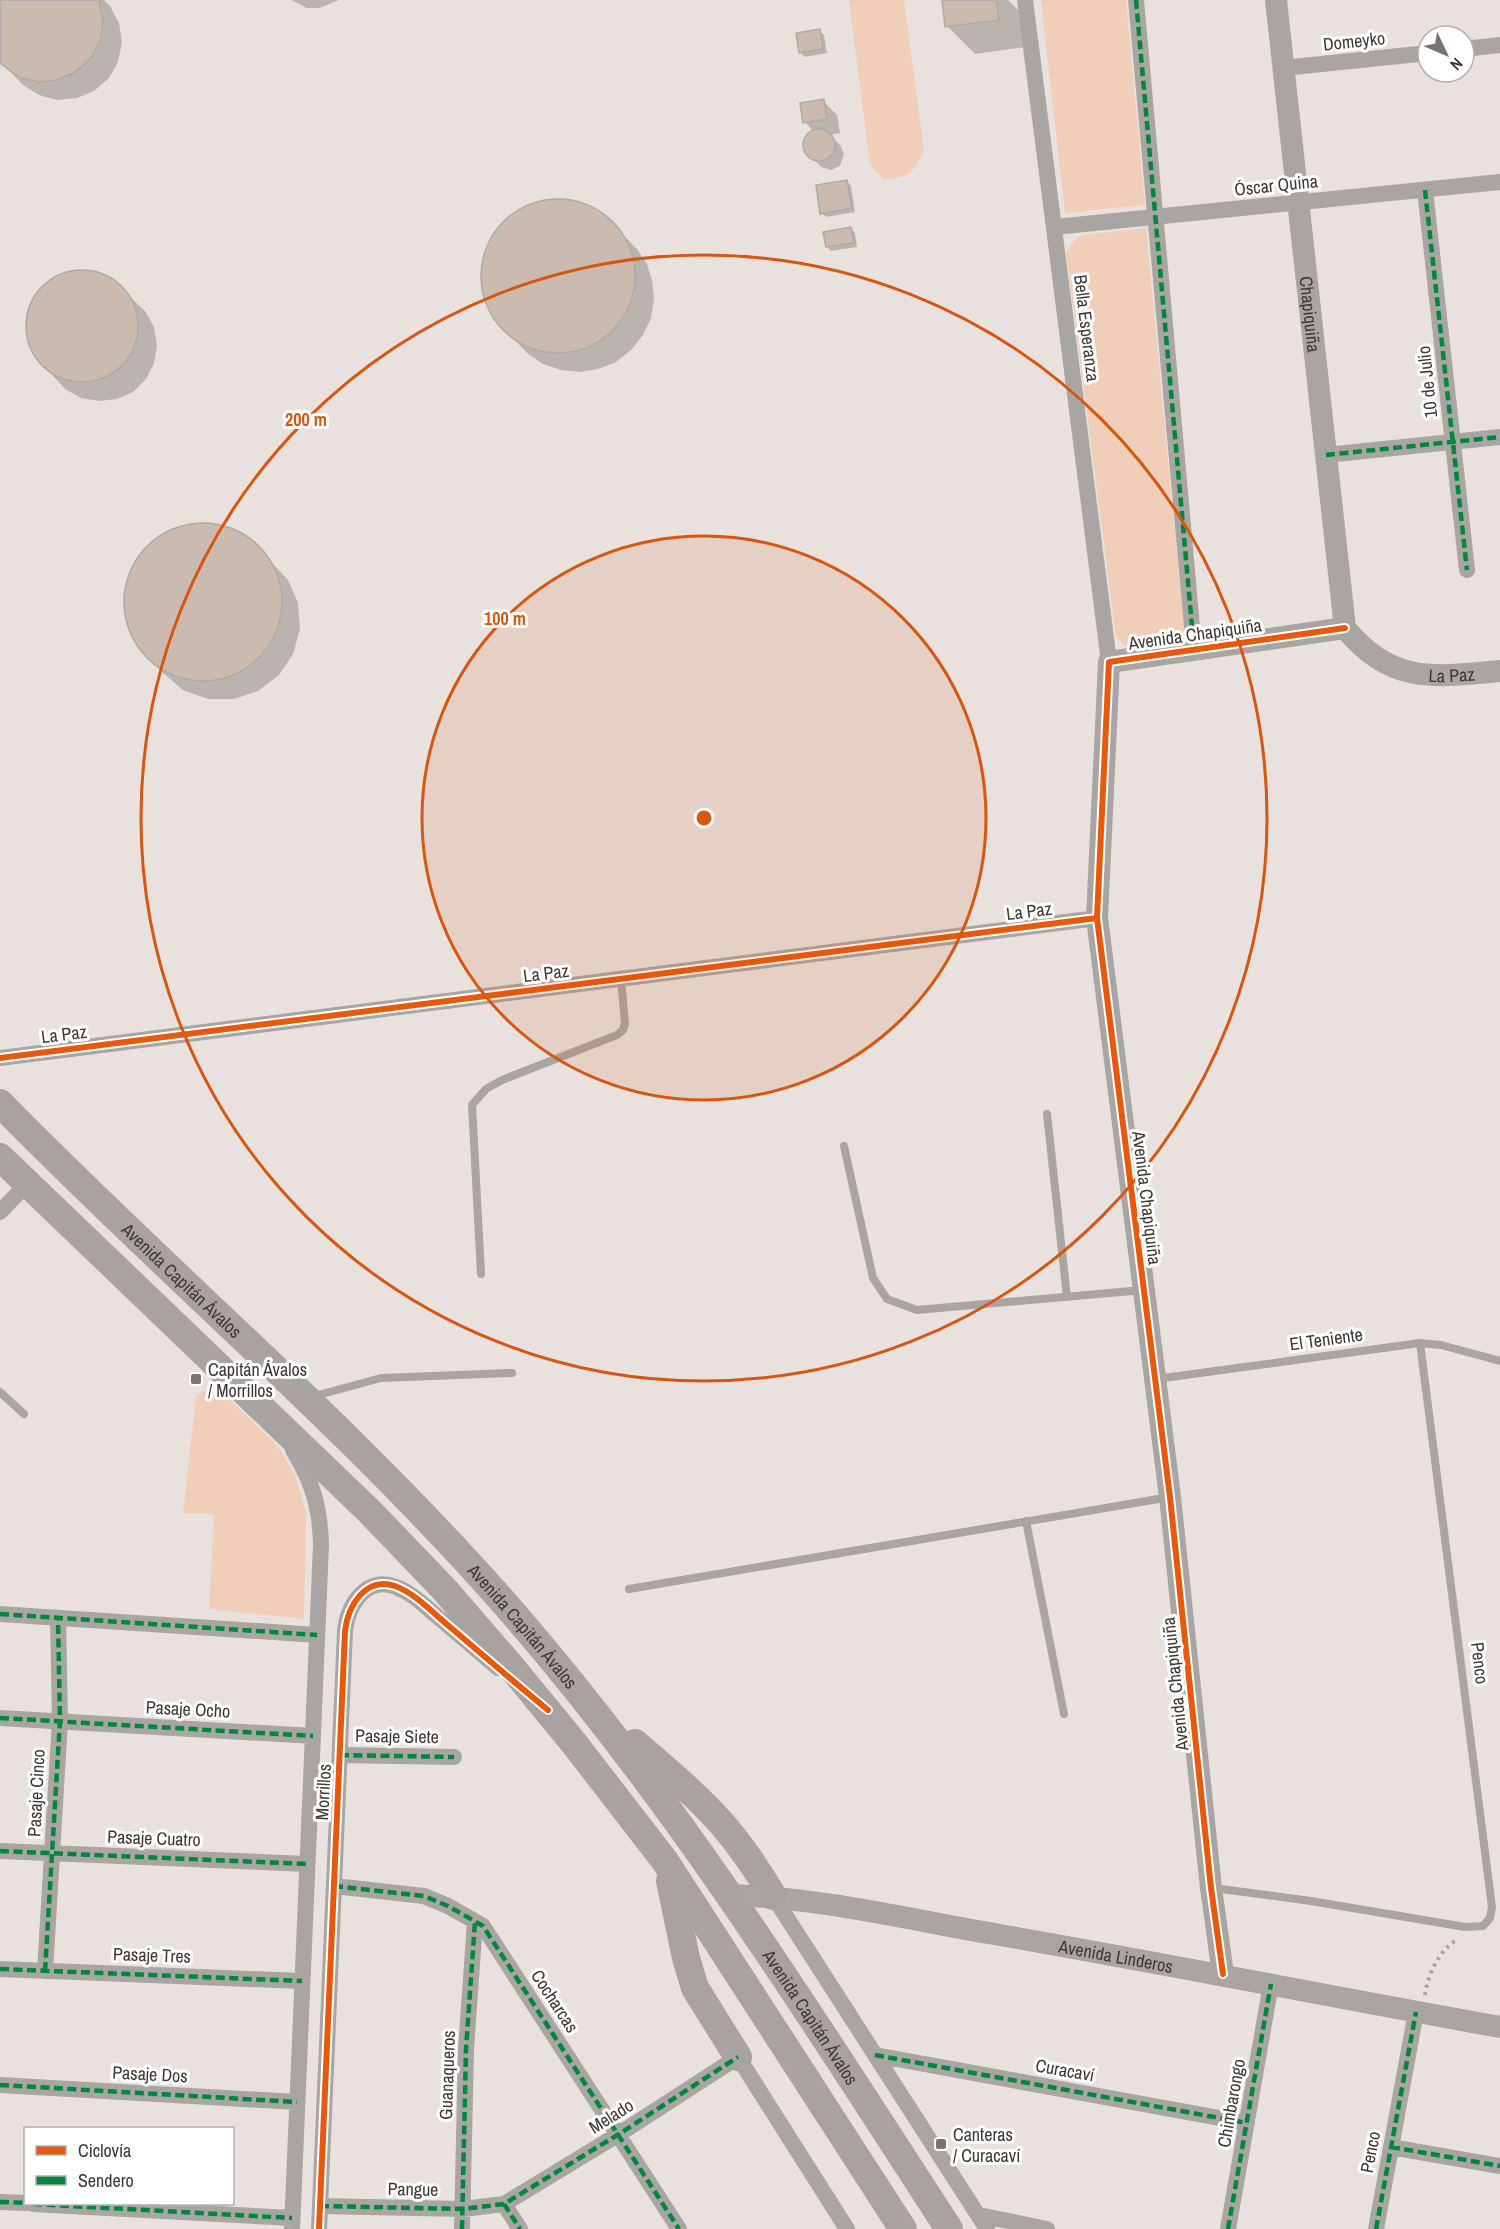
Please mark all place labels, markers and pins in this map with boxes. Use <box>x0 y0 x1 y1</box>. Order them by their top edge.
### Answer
centre of rings <box>694 808 714 828</box>
place label: Capitán Ávalos / Morrillos <box>208 1357 307 1403</box>
marker: Capitán Ávalos / Morrillos <box>189 1372 203 1386</box>
place label: Canteras / Curacaví <box>953 2122 1021 2168</box>
marker: Canteras / Curacaví <box>934 2137 948 2151</box>

